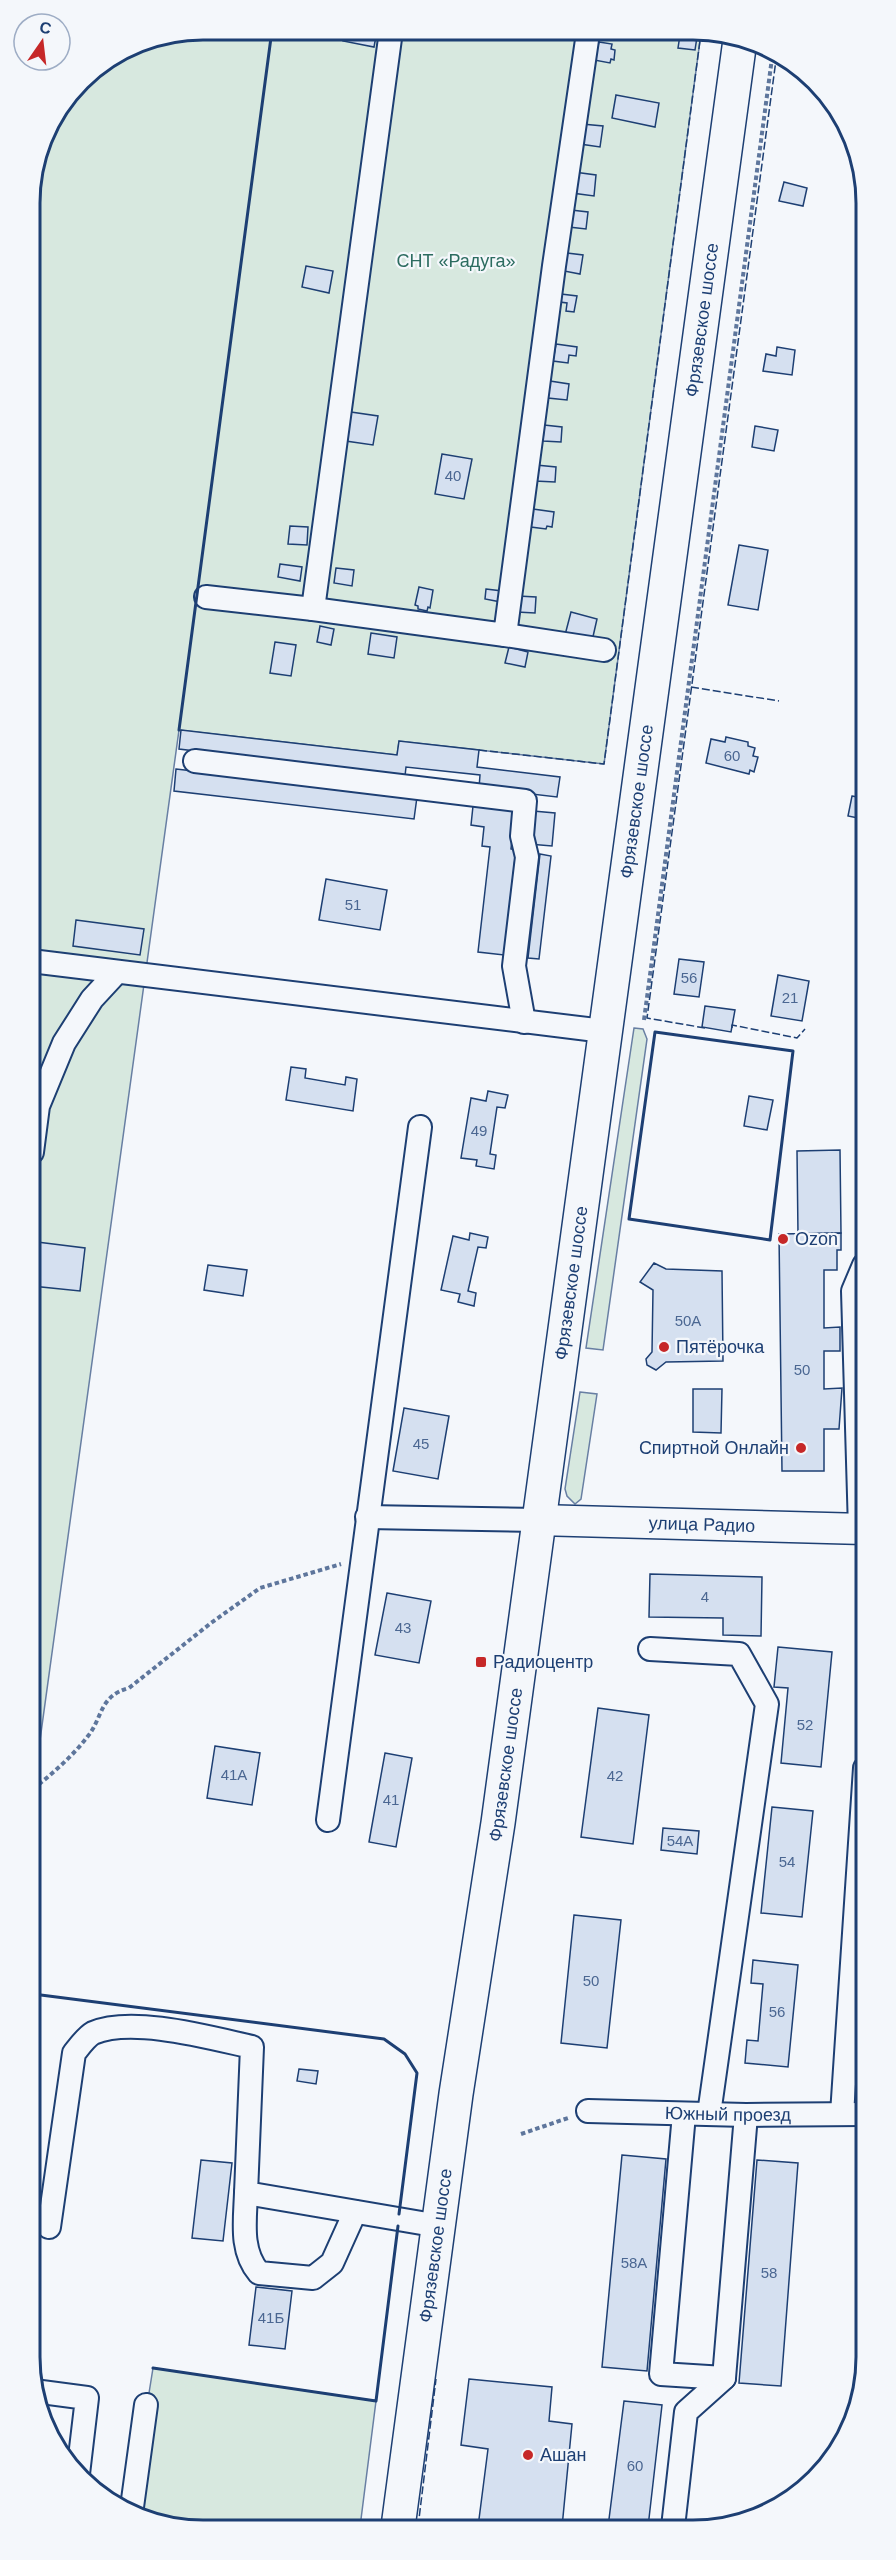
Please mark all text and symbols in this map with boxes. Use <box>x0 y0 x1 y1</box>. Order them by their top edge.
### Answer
north arrow <box>12 12 72 72</box>
text: С <box>38 18 54 38</box>
street label: Фрязевское шоссе <box>682 242 722 398</box>
park label: СНТ «Радуга» <box>396 251 516 271</box>
house number: 40 <box>445 467 461 484</box>
street label: Фрязевское шоссе <box>616 723 657 880</box>
house number: 60 <box>724 747 740 764</box>
house number: 51 <box>345 896 361 913</box>
house number: 56 <box>681 969 697 986</box>
house number: 21 <box>782 989 798 1006</box>
house number: 49 <box>471 1122 487 1139</box>
street label: Фрязевское шоссе <box>551 1205 592 1361</box>
place label: Ozon <box>795 1229 838 1249</box>
marker: Ozon <box>776 1232 790 1246</box>
house number: 50А <box>675 1312 701 1329</box>
place label: Пятёрочка <box>676 1337 765 1357</box>
marker: Пятёрочка <box>657 1340 671 1354</box>
house number: 50 <box>794 1361 810 1378</box>
house number: 45 <box>413 1435 429 1452</box>
place label: Спиртной Онлайн <box>639 1438 789 1458</box>
marker: Спиртной Онлайн <box>794 1441 808 1455</box>
street label: улица Радио <box>648 1513 755 1536</box>
house number: 4 <box>701 1588 709 1605</box>
house number: 43 <box>395 1619 411 1636</box>
place label: Радиоцентр <box>493 1652 593 1672</box>
marker: Радиоцентр <box>474 1655 488 1669</box>
street label: Фрязевское шоссе <box>485 1686 526 1843</box>
house number: 52 <box>797 1716 813 1733</box>
house number: 41А <box>221 1766 247 1783</box>
house number: 42 <box>607 1767 623 1784</box>
house number: 41 <box>383 1791 399 1808</box>
house number: 54А <box>667 1832 693 1849</box>
house number: 54 <box>779 1853 795 1870</box>
house number: 50 <box>583 1972 599 1989</box>
house number: 56 <box>769 2003 785 2020</box>
street label: Южный проезд <box>665 2103 792 2125</box>
street label: Фрязевское шоссе <box>415 2167 456 2324</box>
house number: 58А <box>621 2254 647 2271</box>
house number: 58 <box>761 2264 777 2281</box>
house number: 41Б <box>258 2309 284 2326</box>
place label: Ашан <box>540 2445 586 2465</box>
marker: Ашан <box>521 2448 535 2462</box>
house number: 60 <box>627 2457 643 2474</box>

